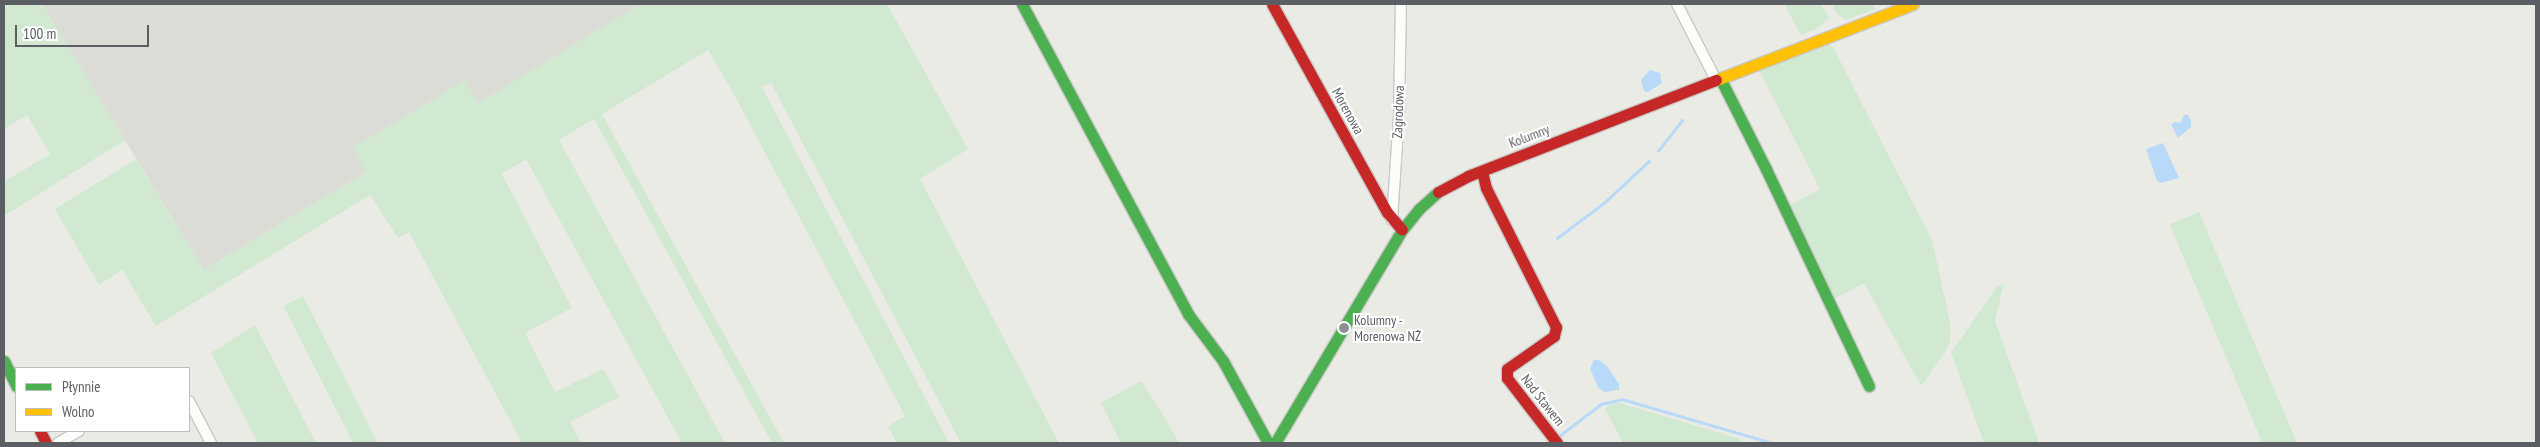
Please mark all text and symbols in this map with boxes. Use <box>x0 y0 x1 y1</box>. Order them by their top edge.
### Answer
scale bar <box>18 15 151 47</box>
text: 100 m <box>23 24 56 43</box>
street label: Morenowa <box>1328 85 1368 137</box>
street label: Zagrodowa <box>1389 85 1407 139</box>
street label: Kolumny <box>1506 121 1552 151</box>
place label: Kolumny - Morenowa NŻ <box>1354 312 1421 344</box>
marker: Kolumny - Morenowa NŻ <box>1338 322 1350 334</box>
legend <box>15 367 190 432</box>
street label: Nad Stawem <box>1518 371 1568 429</box>
text: Płynnie <box>62 377 101 396</box>
text: Wolno <box>62 402 95 421</box>

